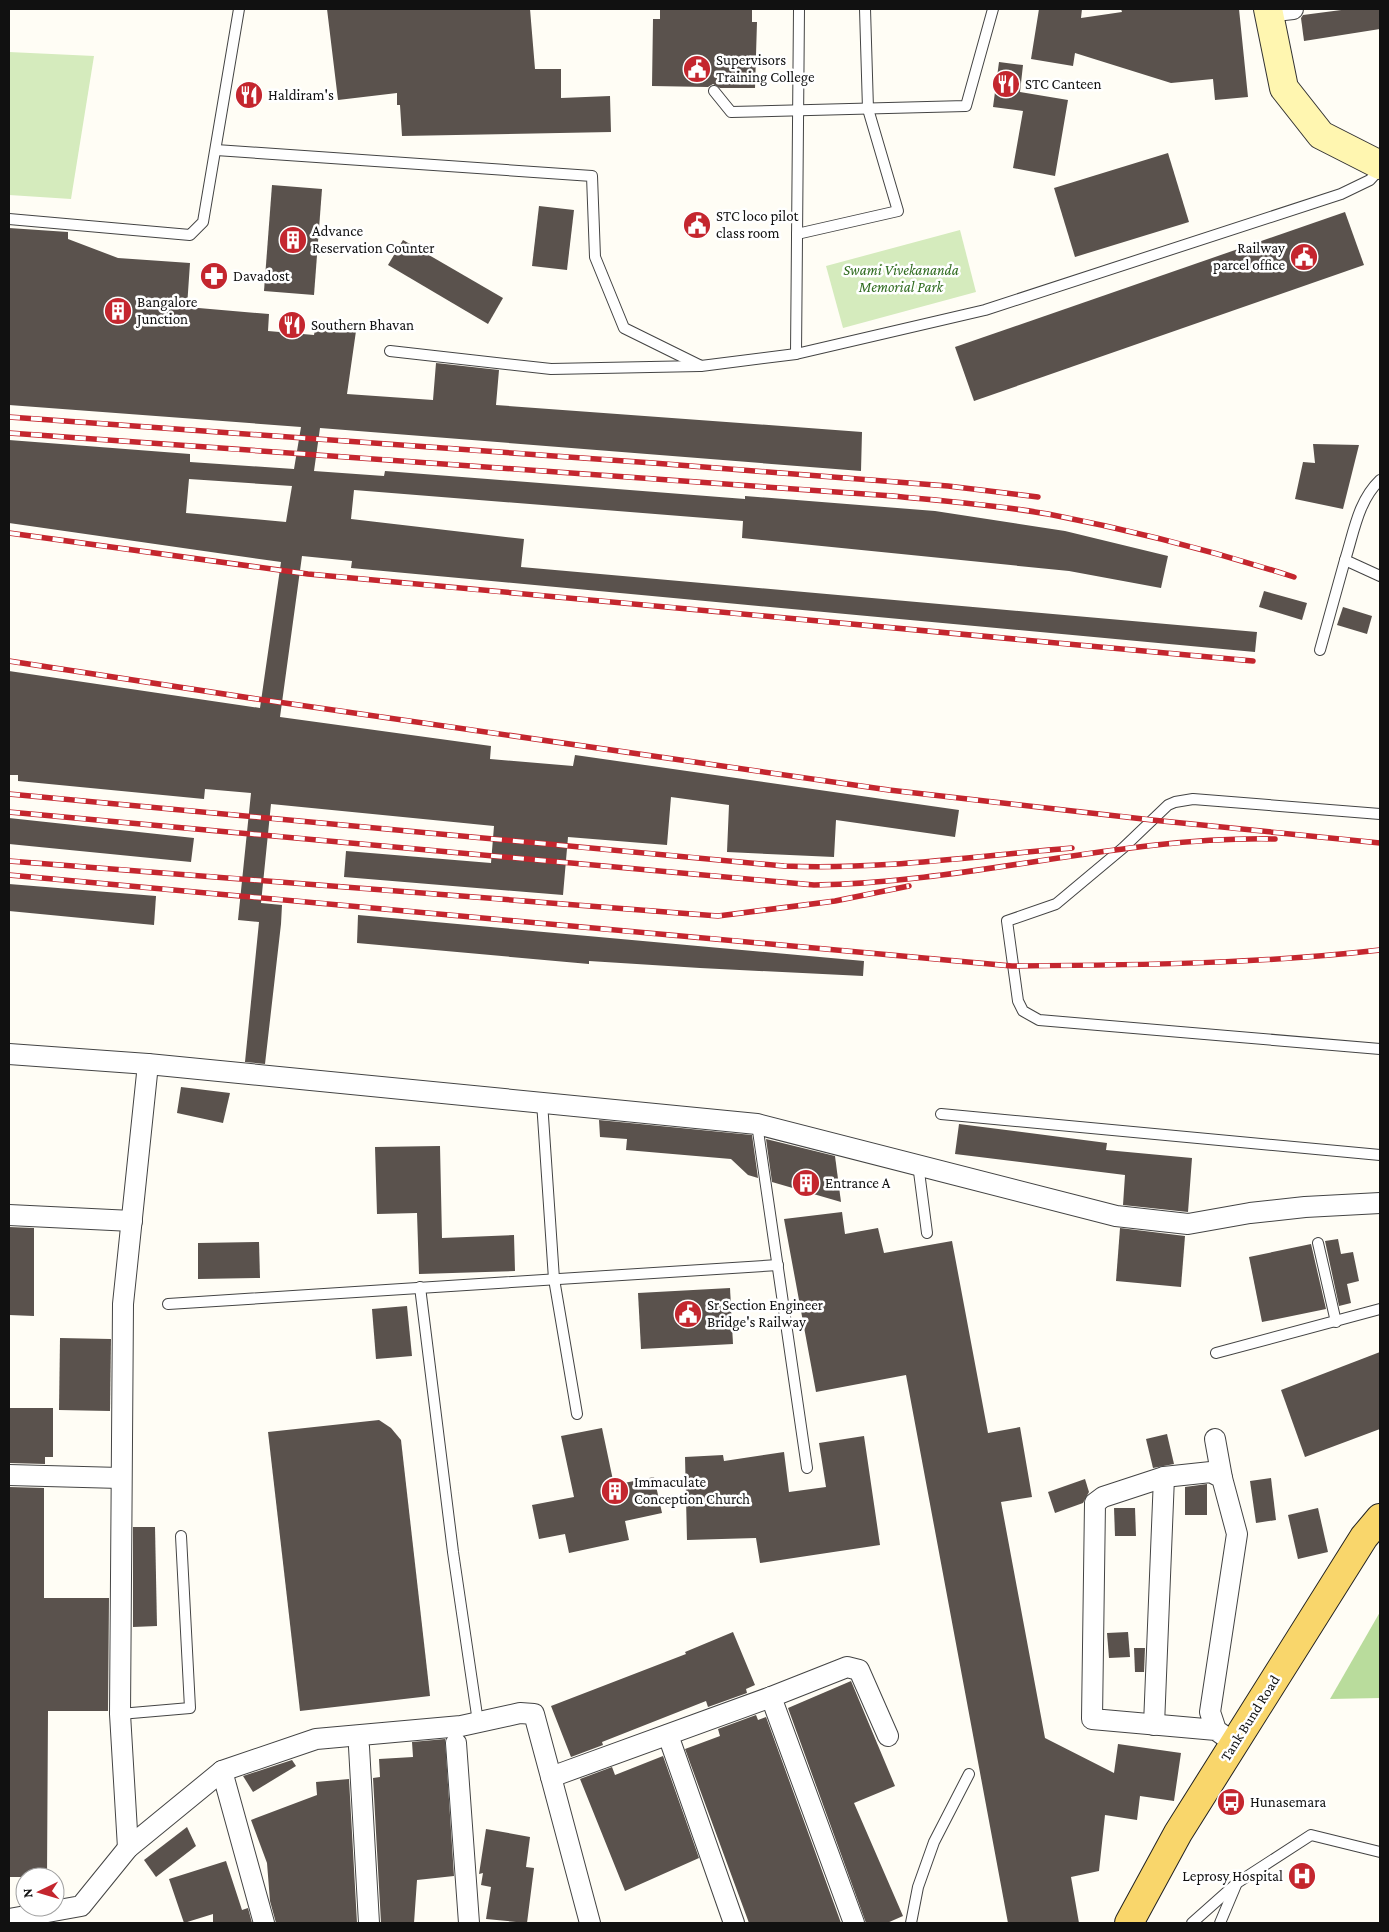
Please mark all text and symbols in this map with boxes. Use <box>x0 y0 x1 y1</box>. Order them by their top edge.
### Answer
place label: Supervisors Training College <box>716 52 815 86</box>
public building icon: Supervisors Training College <box>682 54 712 84</box>
restaurant icon: STC Canteen <box>991 69 1021 99</box>
place label: STC Canteen <box>1025 76 1102 92</box>
restaurant icon: Haldiram's <box>234 80 264 110</box>
place label: Haldiram's <box>268 87 334 103</box>
place label: STC loco pilot class room <box>716 208 800 241</box>
public building icon: STC loco pilot class room <box>682 210 712 240</box>
place label: Advance Reservation Counter <box>312 223 435 256</box>
building icon: Advance Reservation Counter <box>278 225 308 255</box>
place label: Railway parcel office <box>1213 240 1285 274</box>
public building icon: Railway parcel office <box>1289 242 1319 272</box>
pharmacy icon: Davadost <box>199 261 229 291</box>
park label: Swami Vivekananda Memorial Park <box>843 262 959 295</box>
place label: Davadost <box>233 268 291 284</box>
place label: Bangalore Junction <box>135 294 198 328</box>
building icon: Bangalore Junction <box>103 296 133 326</box>
restaurant icon: Southern Bhavan <box>277 310 307 340</box>
place label: Southern Bhavan <box>311 317 414 333</box>
building icon: Entrance A <box>791 1168 821 1198</box>
place label: Entrance A <box>825 1175 891 1191</box>
place label: Sr Section Engineer Bridge's Railway <box>707 1297 824 1331</box>
public building icon: Sr Section Engineer Bridge's Railway <box>673 1299 703 1329</box>
place label: Immaculate Conception Church <box>634 1474 750 1508</box>
building icon: Immaculate Conception Church <box>600 1476 630 1506</box>
street label: Tank Bund Road <box>1217 1672 1283 1764</box>
bus stop icon: Hunasemara <box>1216 1787 1246 1817</box>
place label: Hunasemara <box>1250 1794 1326 1810</box>
hospital icon: Leprosy Hospital <box>1287 1861 1317 1891</box>
north arrow <box>15 1867 65 1917</box>
place label: Leprosy Hospital <box>1182 1868 1283 1885</box>
text: N <box>19 1887 35 1899</box>

